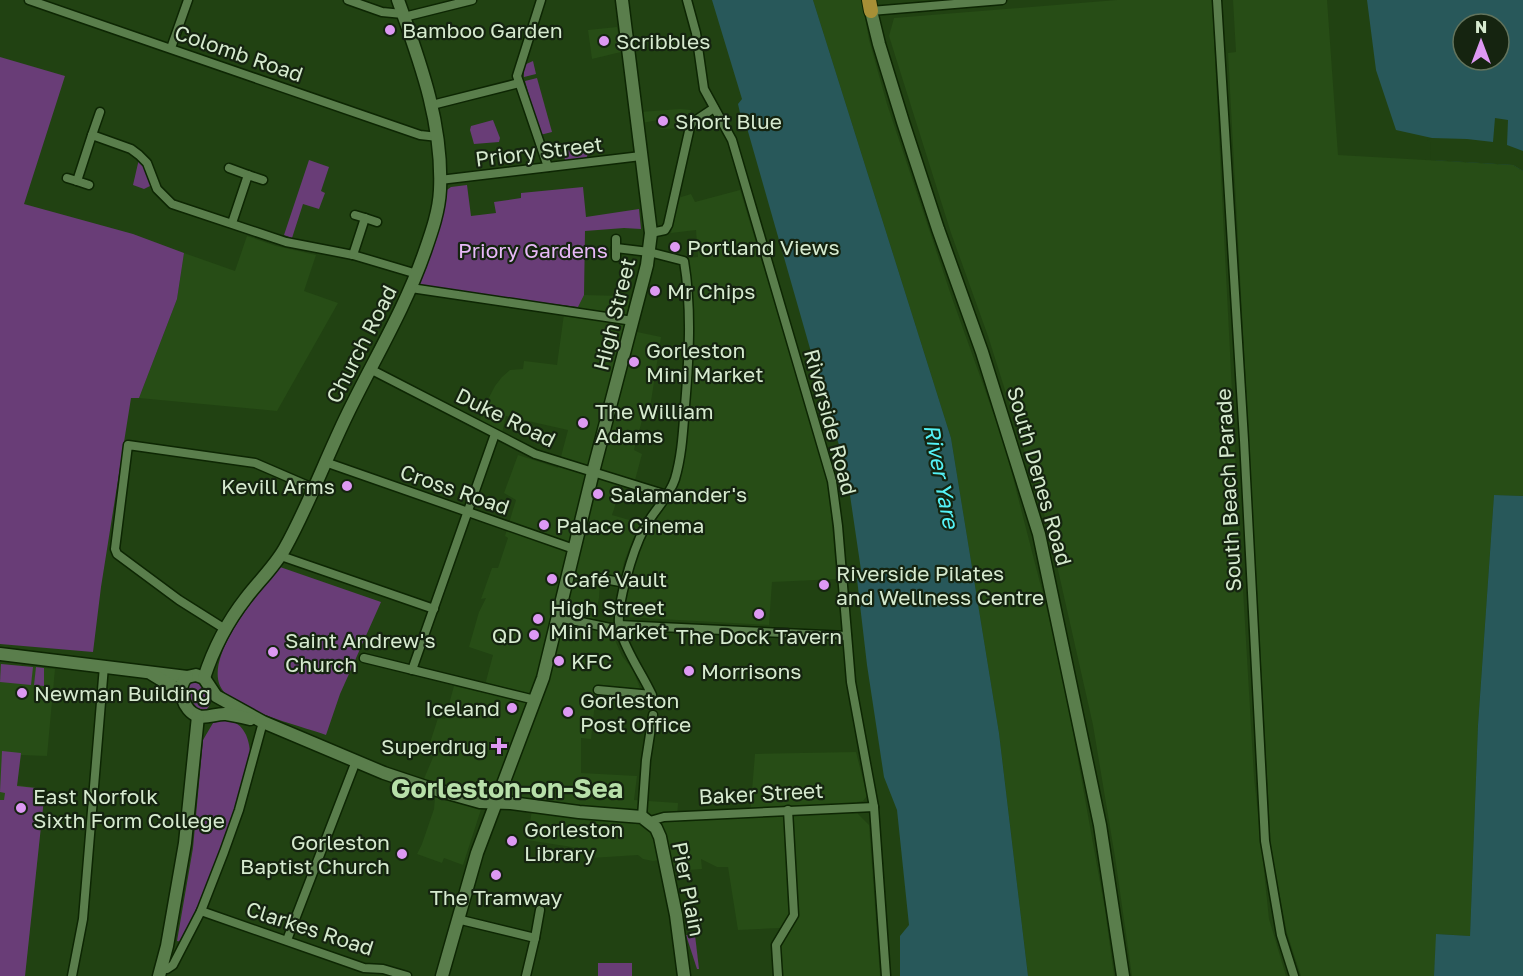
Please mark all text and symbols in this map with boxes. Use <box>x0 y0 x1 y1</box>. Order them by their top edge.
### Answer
north arrow <box>1451 12 1511 72</box>
place label: Bamboo Garden <box>402 17 563 43</box>
text: N <box>1475 17 1487 37</box>
street label: Colomb Road <box>171 19 307 87</box>
marker: Bamboo Garden <box>383 23 397 37</box>
place label: Scribbles <box>616 28 710 54</box>
marker: Scribbles <box>597 34 611 48</box>
place label: Short Blue <box>675 108 782 134</box>
marker: Short Blue <box>656 114 670 128</box>
street label: Priory Street <box>474 130 604 172</box>
place label: Portland Views <box>687 234 840 260</box>
park label: Priory Gardens <box>458 237 608 263</box>
marker: Portland Views <box>668 240 682 254</box>
street label: High Street <box>587 255 641 373</box>
place label: Mr Chips <box>667 278 755 304</box>
street label: Church Road <box>320 281 402 407</box>
marker: Mr Chips <box>648 284 662 298</box>
place label: Gorleston Mini Market <box>646 337 764 387</box>
street label: Riverside Road <box>799 346 863 498</box>
marker: Gorleston Mini Market <box>627 355 641 369</box>
street label: Duke Road <box>452 382 560 452</box>
street label: South Denes Road <box>1002 383 1078 569</box>
street label: South Beach Parade <box>1210 388 1246 592</box>
place label: The William Adams <box>595 398 714 448</box>
marker: The William Adams <box>576 416 590 430</box>
water label: River Yare <box>919 422 966 533</box>
street label: Cross Road <box>397 458 513 520</box>
place label: Kevill Arms <box>221 473 335 499</box>
marker: Kevill Arms <box>340 479 354 493</box>
place label: Salamander's <box>610 481 747 507</box>
marker: Salamander's <box>591 487 605 501</box>
place label: Palace Cinema <box>556 512 704 538</box>
marker: Palace Cinema <box>537 518 551 532</box>
place label: Riverside Pilates and Wellness Centre <box>836 560 1044 610</box>
place label: Café Vault <box>564 566 667 592</box>
marker: Café Vault <box>545 572 559 586</box>
marker: Riverside Pilates and Wellness Centre <box>817 578 831 592</box>
place label: High Street Mini Market <box>550 594 668 644</box>
marker: The Dock Tavern <box>752 607 766 621</box>
marker: High Street Mini Market <box>531 612 545 626</box>
place label: QD <box>492 622 522 648</box>
place label: The Dock Tavern <box>676 623 842 649</box>
place label: Saint Andrew's Church <box>285 627 436 677</box>
marker: QD <box>527 628 541 642</box>
marker: Saint Andrew's Church <box>266 645 280 659</box>
place label: KFC <box>571 648 612 674</box>
marker: KFC <box>552 654 566 668</box>
place label: Morrisons <box>701 658 801 684</box>
marker: Morrisons <box>682 664 696 678</box>
place label: Newman Building <box>34 680 211 706</box>
marker: Newman Building <box>15 686 29 700</box>
place label: Gorleston Post Office <box>580 687 691 737</box>
place label: Iceland <box>425 695 500 721</box>
marker: Iceland <box>505 701 519 715</box>
marker: Gorleston Post Office <box>561 705 575 719</box>
place label: Superdrug <box>381 733 487 759</box>
marker: Superdrug <box>492 739 506 753</box>
district label: Gorleston-on-Sea <box>391 772 623 804</box>
street label: Baker Street <box>698 777 824 809</box>
place label: East Norfolk Sixth Form College <box>33 783 225 833</box>
marker: East Norfolk Sixth Form College <box>14 801 28 815</box>
place label: Gorleston Library <box>524 816 623 866</box>
place label: Gorleston Baptist Church <box>240 829 390 879</box>
marker: Gorleston Library <box>505 834 519 848</box>
street label: Pier Plain <box>667 839 711 939</box>
marker: Gorleston Baptist Church <box>395 847 409 861</box>
marker: The Tramway <box>489 868 503 882</box>
place label: The Tramway <box>430 884 562 910</box>
street label: Clarkes Road <box>243 895 377 961</box>

